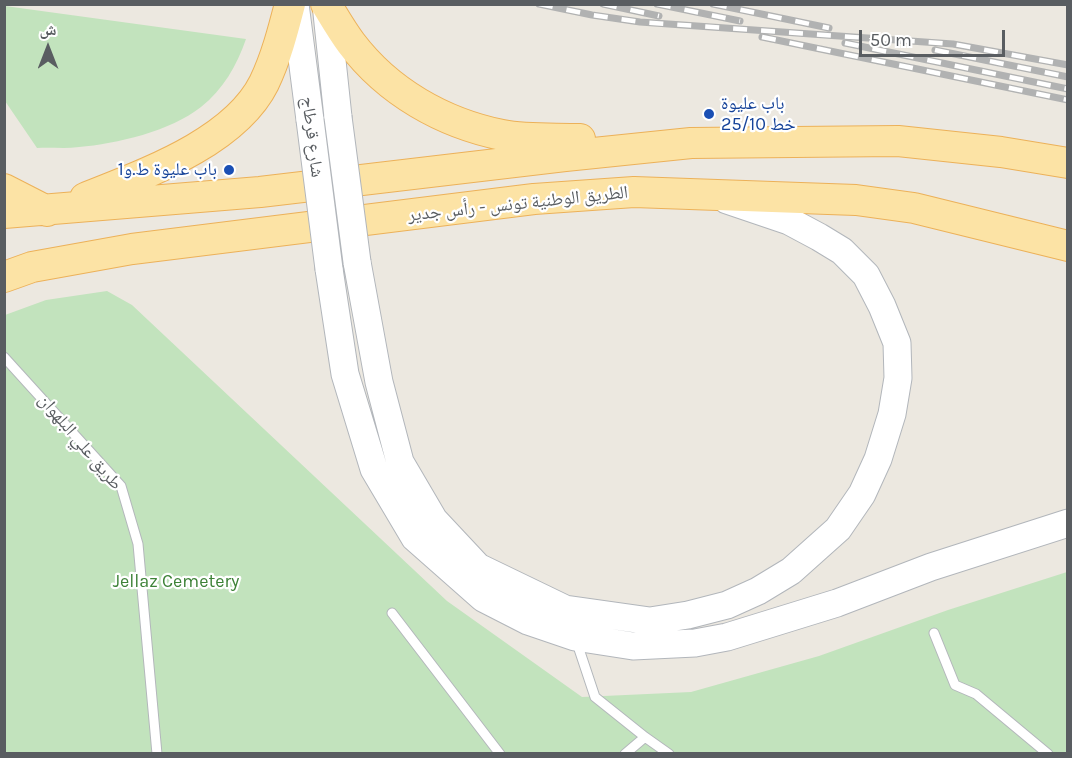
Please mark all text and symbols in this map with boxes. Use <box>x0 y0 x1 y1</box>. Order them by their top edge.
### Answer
north arrow <box>18 18 78 78</box>
scale bar <box>862 18 1008 56</box>
text: ش <box>40 20 56 39</box>
text: 50 m <box>870 29 912 51</box>
place label: باب عليوة خط 25/10 <box>721 93 796 136</box>
street label: شارع قرطاج <box>296 95 328 179</box>
marker: باب عليوة خط 25/10 <box>702 107 716 121</box>
place label: باب عليوة ط.و1 <box>118 159 217 181</box>
marker: باب عليوة ط.و1 <box>222 163 236 177</box>
street label: الطريق الوطنية تونس - رأس جدير <box>407 182 629 226</box>
street label: طريق علي البلهوان <box>33 389 127 495</box>
park label: Jellaz Cemetery <box>113 571 239 593</box>

